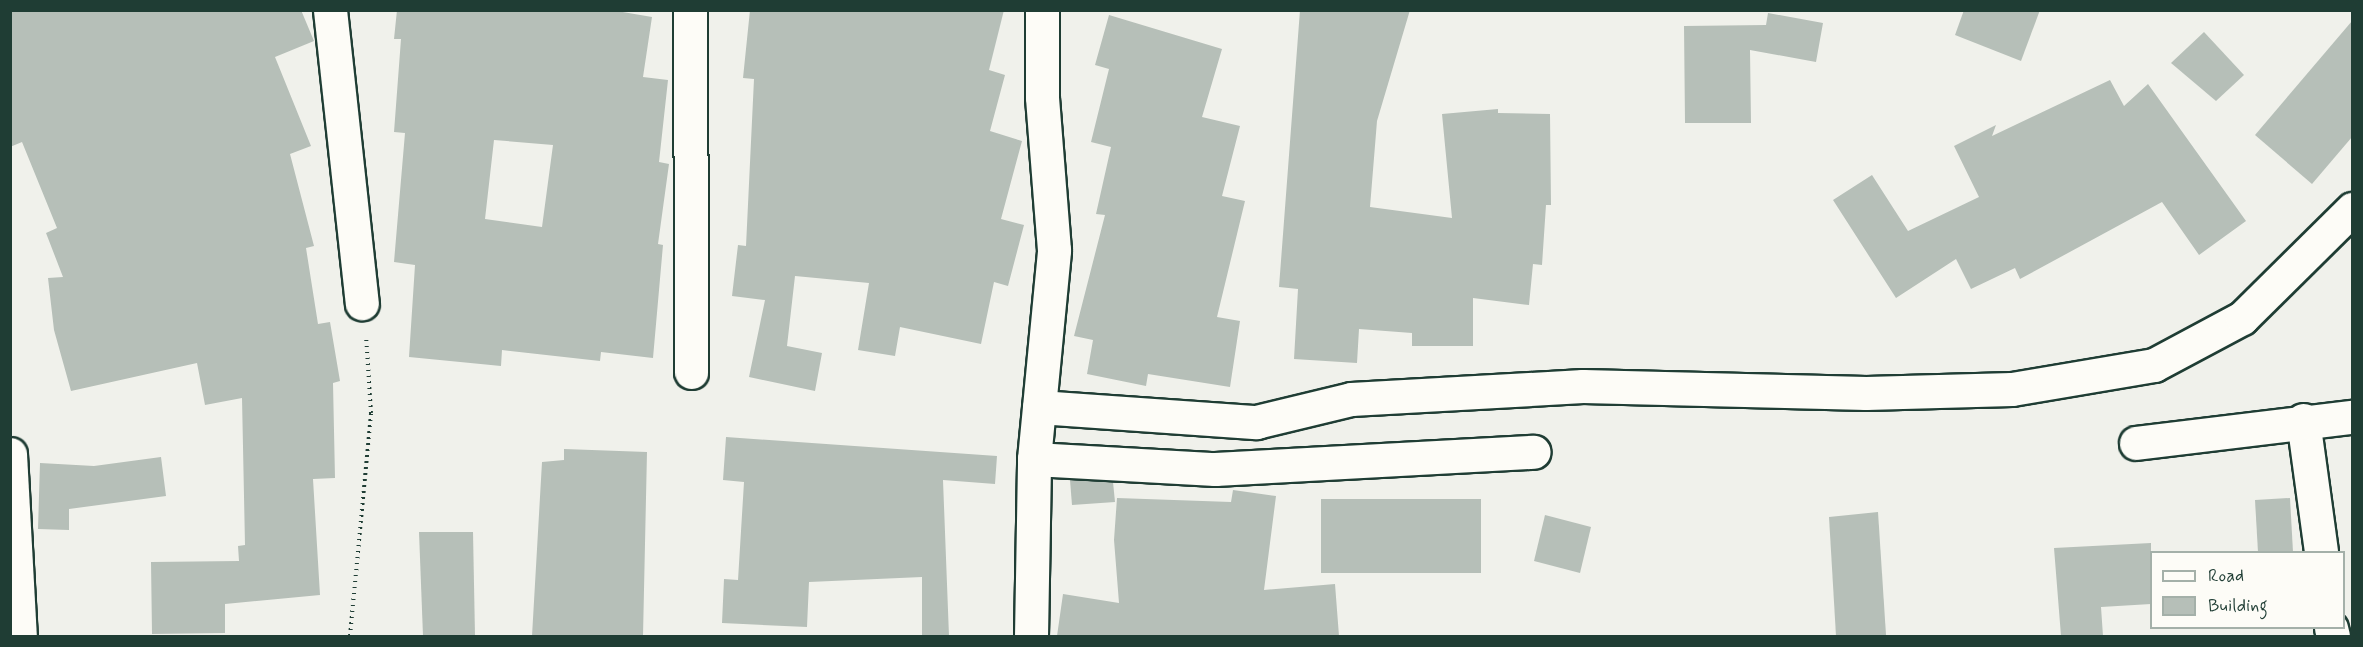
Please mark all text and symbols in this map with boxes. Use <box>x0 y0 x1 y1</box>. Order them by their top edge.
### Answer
legend <box>2150 551 2345 629</box>
text: Road <box>2208 564 2244 588</box>
text: Building <box>2208 594 2268 618</box>

